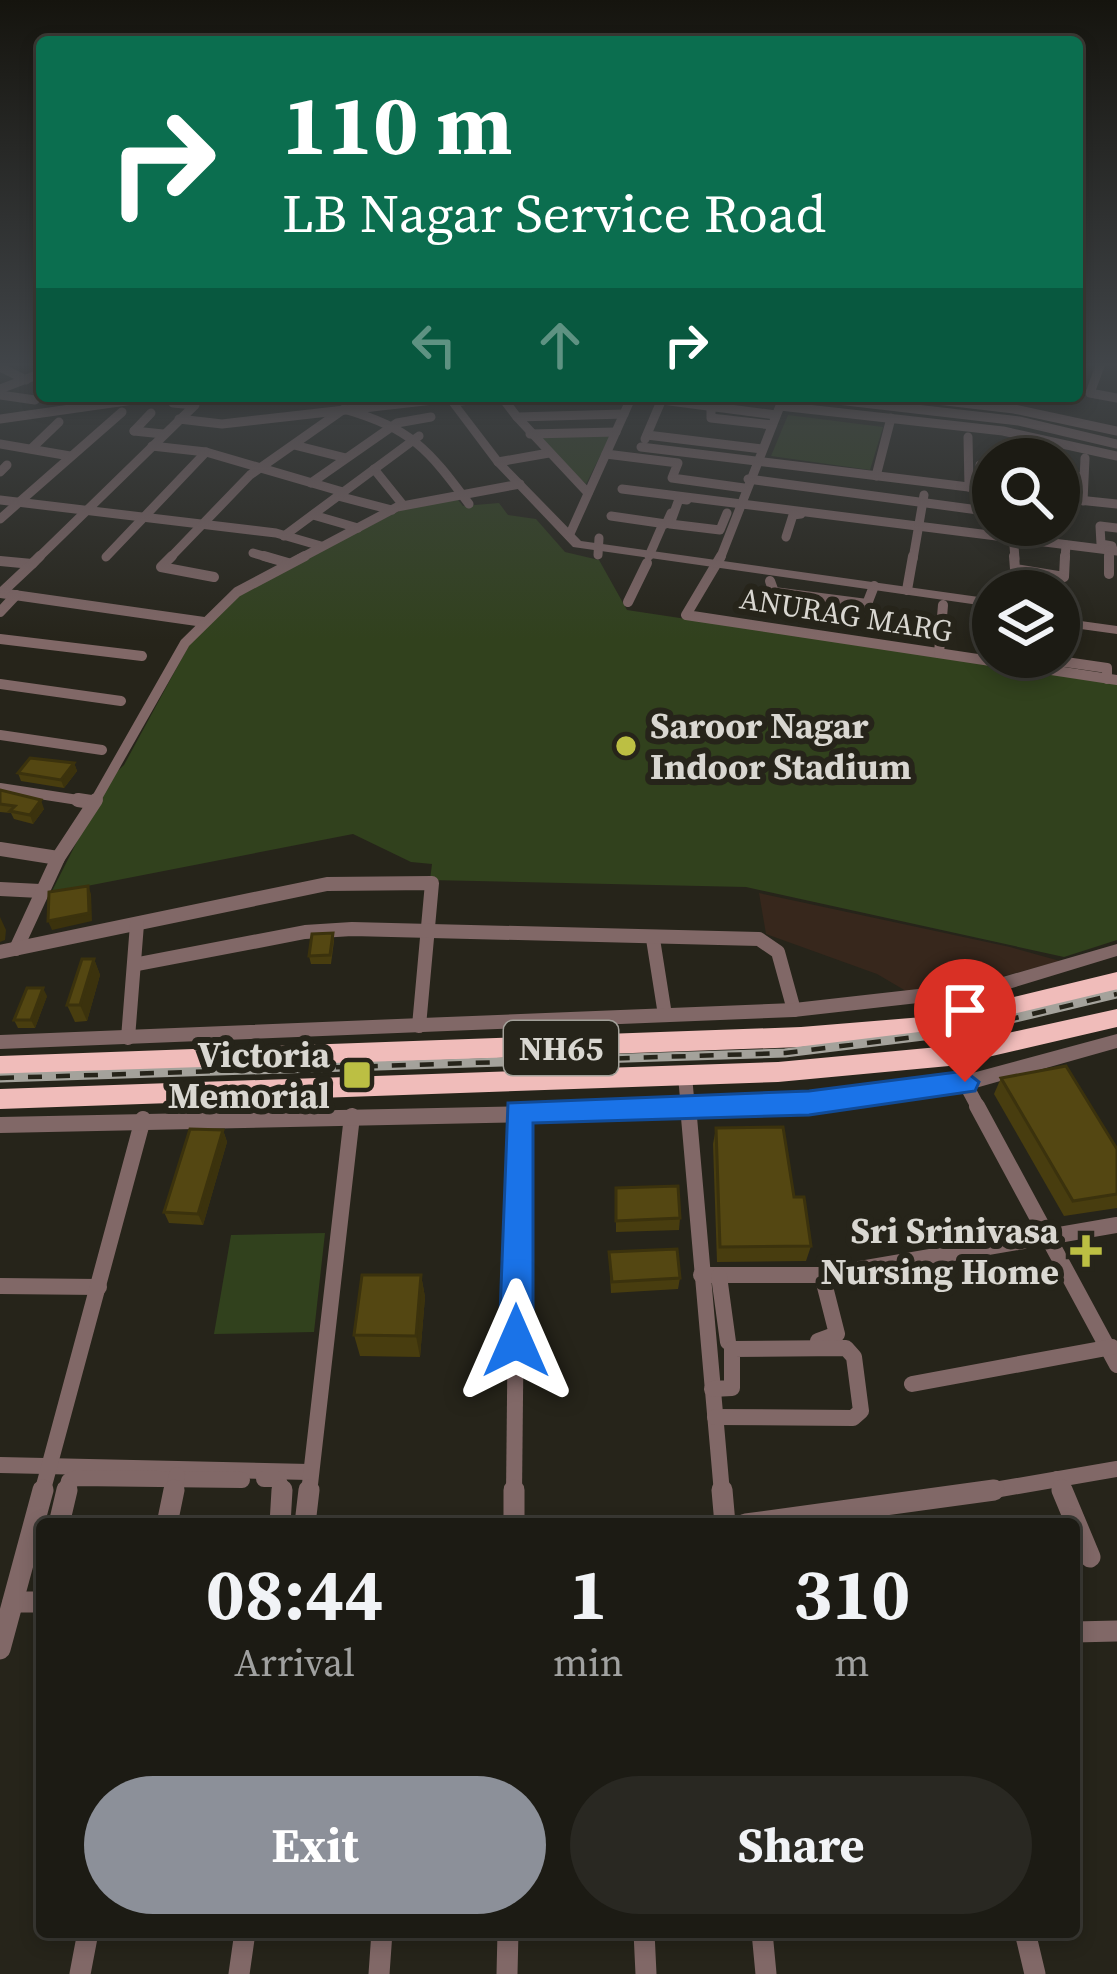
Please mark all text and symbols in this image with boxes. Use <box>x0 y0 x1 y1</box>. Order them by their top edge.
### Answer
text: 110 m <box>282 67 513 182</box>
icon: right <box>84 84 240 240</box>
text: LB Nagar Service Road <box>282 176 826 250</box>
icon: left <box>401 312 467 378</box>
icon: ahead <box>527 312 593 378</box>
icon: right <box>653 312 719 378</box>
map controls <box>972 438 1080 678</box>
button: search <box>972 438 1080 546</box>
button: layers <box>972 570 1080 678</box>
street label: ANURAG MARG <box>737 577 956 652</box>
place label: Saroor Nagar Indoor Stadium <box>650 701 911 791</box>
marker: Saroor Nagar Indoor Stadium <box>613 733 639 759</box>
pin <box>914 959 1016 1082</box>
icon: arrive <box>932 977 998 1043</box>
road number: NH65 <box>504 1021 618 1075</box>
place label: Victoria Memorial <box>168 1030 331 1120</box>
marker: Victoria Memorial <box>341 1059 373 1091</box>
place label: Sri Srinivasa Nursing Home <box>820 1206 1060 1296</box>
marker: Sri Srinivasa Nursing Home <box>1070 1235 1102 1267</box>
position arrow <box>453 1278 579 1404</box>
text: 08:44 <box>206 1544 383 1643</box>
text: 1 <box>569 1544 608 1643</box>
text: 310 <box>793 1544 910 1643</box>
text: Arrival <box>234 1636 355 1689</box>
text: min <box>553 1636 624 1689</box>
text: m <box>834 1636 869 1689</box>
button: Exit <box>84 1776 546 1914</box>
button: Share <box>570 1776 1032 1914</box>

